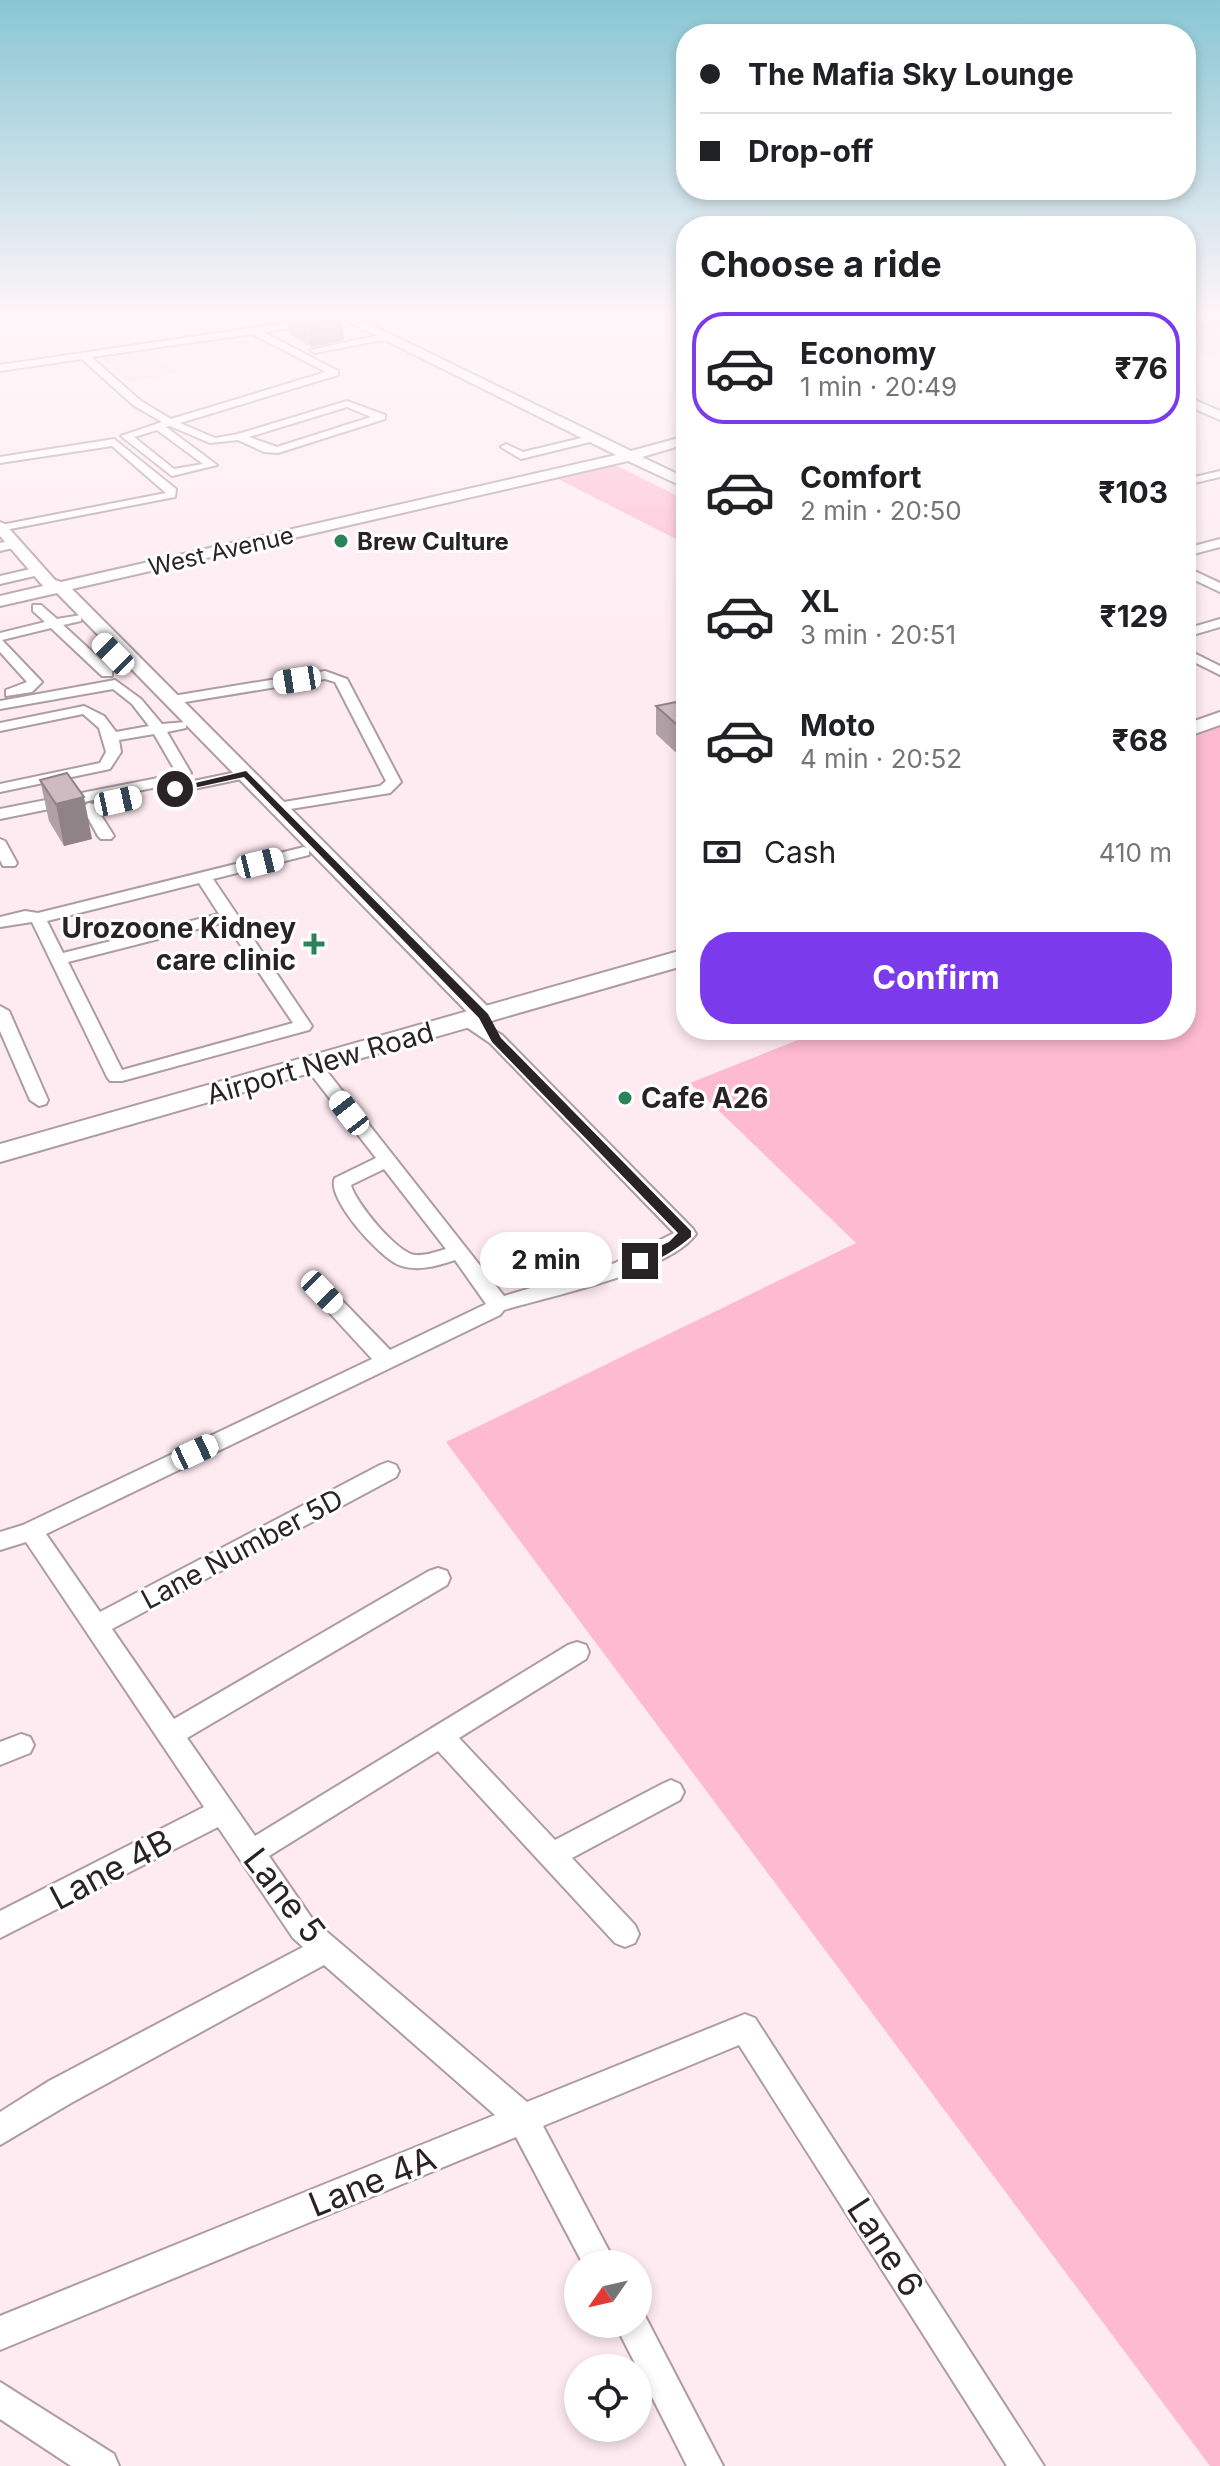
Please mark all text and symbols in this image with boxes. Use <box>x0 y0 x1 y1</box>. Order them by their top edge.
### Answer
text: The Mafia Sky Lounge <box>748 56 1074 92</box>
text: Drop-off <box>748 133 874 169</box>
text: Choose a ride <box>700 242 942 286</box>
icon: car <box>704 332 776 404</box>
text: Economy <box>800 335 936 371</box>
text: ₹76 <box>1114 350 1168 386</box>
text: 1 min · 20:49 <box>800 371 957 402</box>
icon: car <box>704 456 776 528</box>
text: Comfort <box>800 459 921 495</box>
text: ₹103 <box>1098 474 1168 510</box>
text: 2 min · 20:50 <box>800 495 962 526</box>
street label: West Avenue <box>146 520 296 582</box>
place label: Brew Culture <box>357 527 509 556</box>
marker: Brew Culture <box>332 532 350 550</box>
icon: car <box>704 580 776 652</box>
text: XL <box>800 583 839 619</box>
text: ₹129 <box>1100 598 1168 634</box>
text: 3 min · 20:51 <box>800 619 956 650</box>
car <box>88 629 138 679</box>
car <box>271 664 323 696</box>
icon: car <box>704 704 776 776</box>
text: Moto <box>800 707 875 743</box>
text: ₹68 <box>1112 722 1168 758</box>
text: 4 min · 20:52 <box>800 743 962 774</box>
route start <box>157 771 193 807</box>
car <box>92 784 144 818</box>
icon: cash <box>700 830 744 874</box>
text: Cash <box>764 834 836 870</box>
text: 410 m <box>1099 837 1172 868</box>
car <box>234 846 286 880</box>
place label: Urozoone Kidney care clinic <box>62 911 296 977</box>
button: Confirm <box>700 932 1172 1024</box>
marker: Urozoone Kidney care clinic <box>303 933 325 955</box>
street label: Airport New Road <box>203 1014 437 1112</box>
place label: Cafe A26 <box>641 1081 769 1115</box>
car <box>325 1087 373 1139</box>
marker: Cafe A26 <box>616 1089 634 1107</box>
callout: 2 min <box>480 1233 612 1289</box>
route end <box>622 1243 658 1279</box>
text: 2 min <box>511 1244 581 1275</box>
car <box>297 1266 347 1318</box>
car <box>168 1431 222 1473</box>
street label: Lane Number 5D <box>135 1482 349 1616</box>
street label: Lane 4B <box>43 1820 179 1918</box>
street label: Lane 5 <box>235 1840 335 1950</box>
street label: Lane 4A <box>303 2137 441 2225</box>
street label: Lane 6 <box>839 2190 933 2304</box>
north arrow <box>564 2250 652 2338</box>
map controls <box>564 2250 652 2442</box>
button: locate <box>564 2354 652 2442</box>

